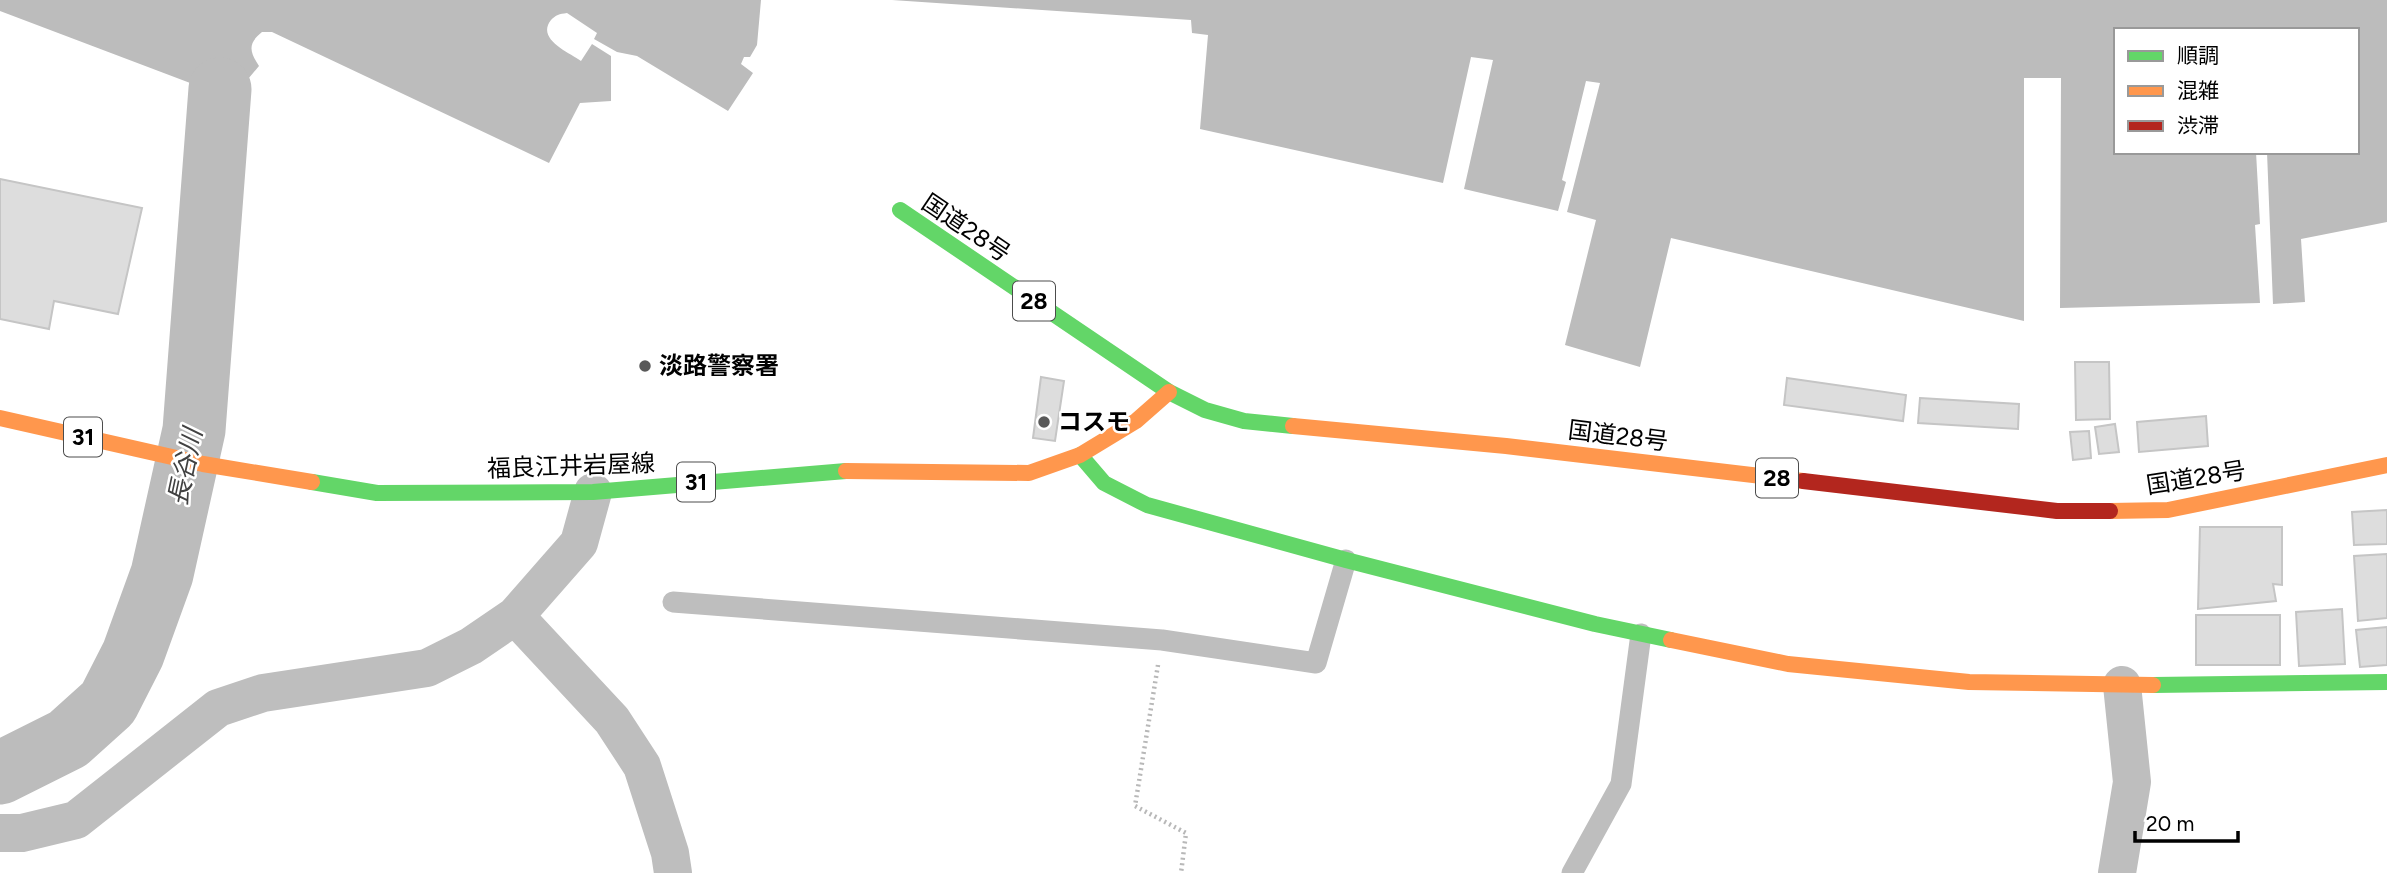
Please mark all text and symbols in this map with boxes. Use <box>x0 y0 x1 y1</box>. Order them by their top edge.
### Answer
legend <box>2114 28 2359 154</box>
text: 順調 <box>2177 43 2219 68</box>
text: 混雑 <box>2177 78 2219 103</box>
text: 渋滞 <box>2177 113 2219 138</box>
street label: 国道28号 <box>917 188 1016 268</box>
road number: 28 <box>1013 282 1055 320</box>
place label: 淡路警察署 <box>659 351 779 380</box>
marker: 淡路警察署 <box>637 358 653 374</box>
place label: コスモ <box>1058 407 1130 436</box>
marker: コスモ <box>1036 414 1052 430</box>
street label: 国道28号 <box>1567 415 1670 456</box>
road number: 31 <box>64 418 102 457</box>
water label: 長谷川 <box>161 423 209 508</box>
street label: 福良江井岩屋線 <box>487 448 655 483</box>
street label: 国道28号 <box>2144 455 2248 500</box>
road number: 28 <box>1756 458 1798 498</box>
road number: 31 <box>677 462 715 502</box>
scale bar <box>2135 800 2238 844</box>
text: 20 m <box>2146 811 2194 836</box>

